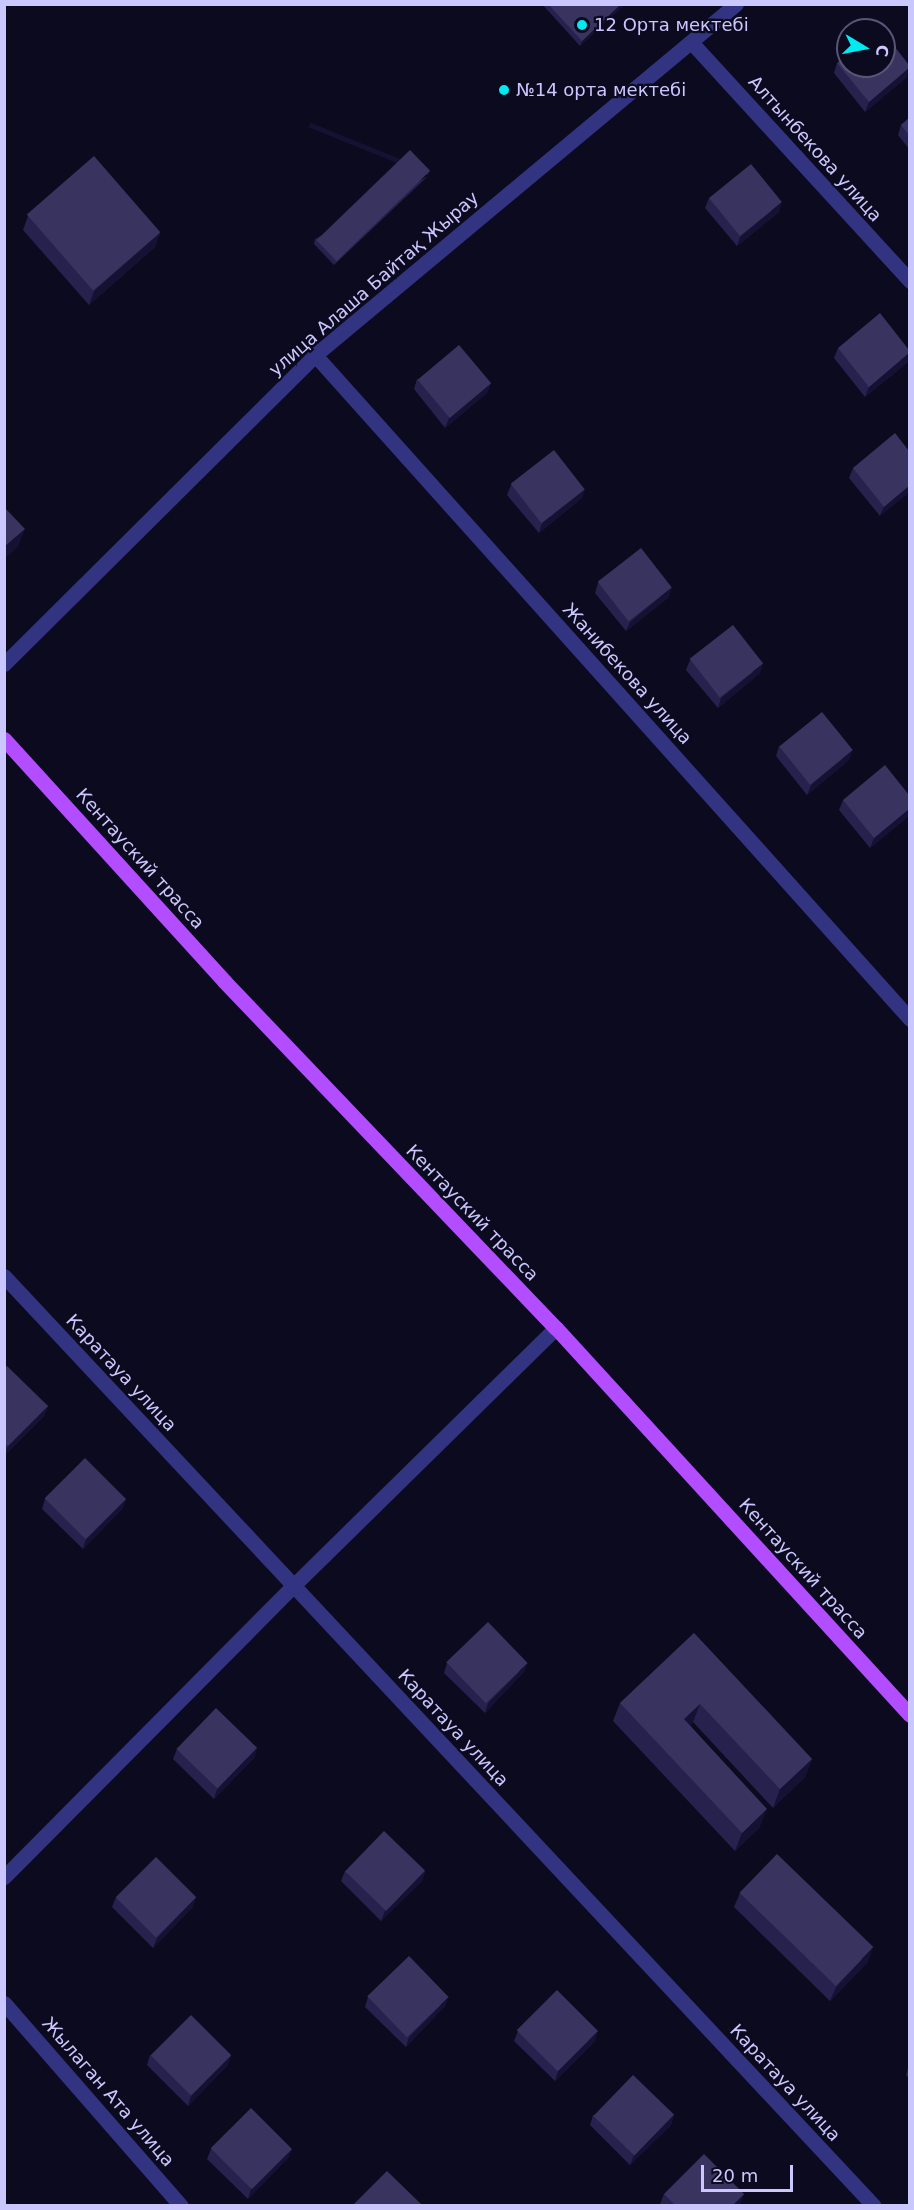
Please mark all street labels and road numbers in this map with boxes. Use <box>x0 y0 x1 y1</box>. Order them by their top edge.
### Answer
street label: Алтынбекова улица <box>744 72 886 226</box>
street label: улица Алаша Байтақ Жырау <box>265 187 483 381</box>
street label: Жанибекова улица <box>558 599 696 749</box>
street label: Кентауский трасса <box>71 784 209 934</box>
street label: Кентауский трасса <box>401 1140 543 1286</box>
street label: Каратауа улица <box>61 1310 181 1436</box>
street label: Кентауский трасса <box>734 1494 872 1644</box>
street label: Каратауа улица <box>393 1665 513 1791</box>
street label: Жылаган Ата улица <box>37 2013 179 2171</box>
street label: Каратауа улица <box>725 2020 845 2146</box>

